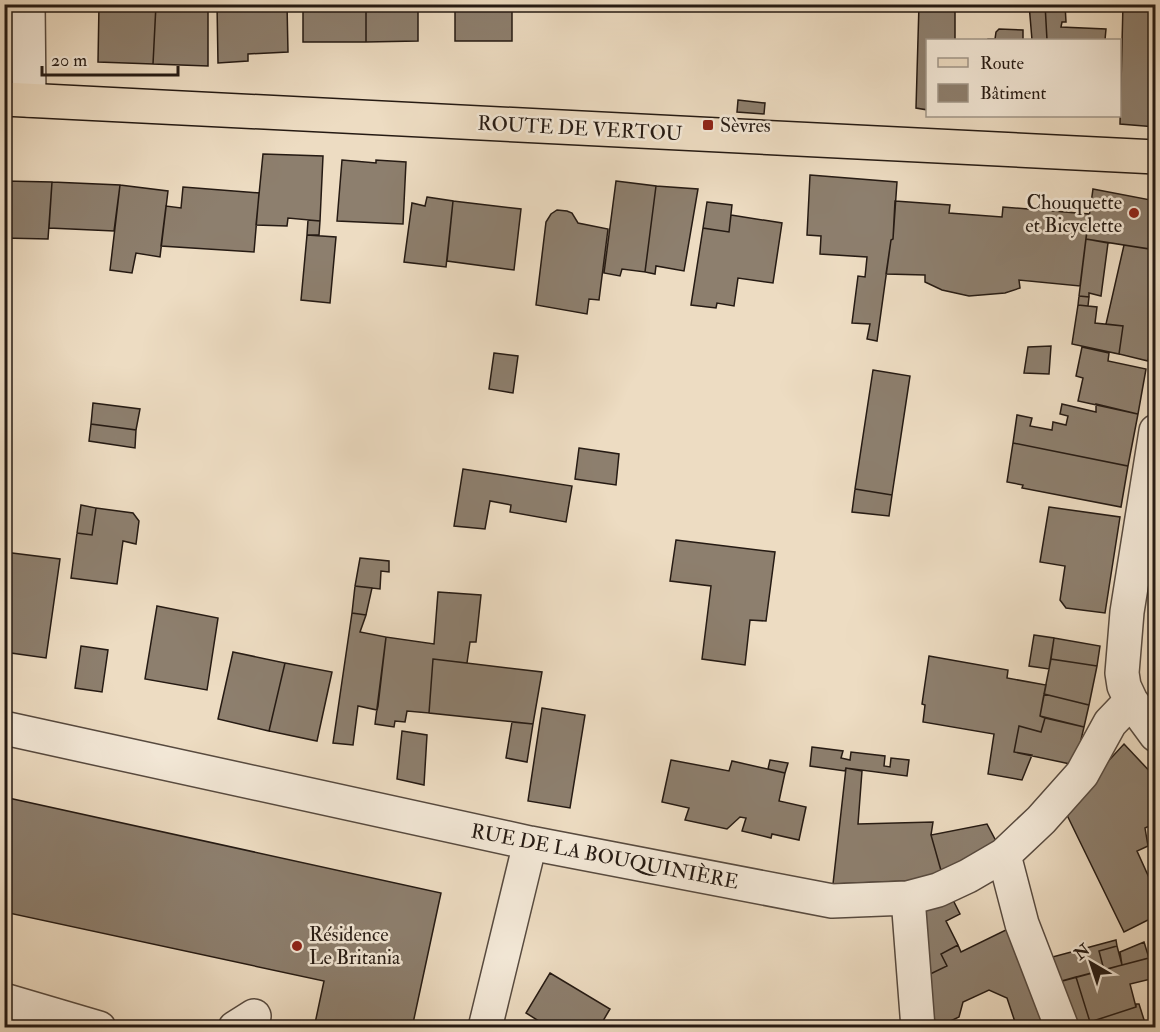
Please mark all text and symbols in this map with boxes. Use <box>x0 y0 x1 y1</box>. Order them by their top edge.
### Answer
scale bar <box>42 39 178 77</box>
legend <box>926 39 1121 117</box>
text: 20 m <box>51 49 87 72</box>
text: Route <box>980 52 1024 75</box>
text: Bâtiment <box>980 82 1046 105</box>
street label: ROUTE DE VERTOU <box>477 111 683 146</box>
place label: Sèvres <box>720 113 771 138</box>
marker: Sèvres <box>701 118 715 132</box>
place label: Chouquette et Bicyclette <box>1025 190 1122 238</box>
marker: Chouquette et Bicyclette <box>1127 206 1141 220</box>
street label: RUE DE LA BOUQUINIÈRE <box>469 817 741 895</box>
place label: Résidence Le Britania <box>309 922 401 970</box>
north arrow <box>1061 933 1121 993</box>
marker: Résidence Le Britania <box>290 939 304 953</box>
text: N <box>1070 939 1095 965</box>

